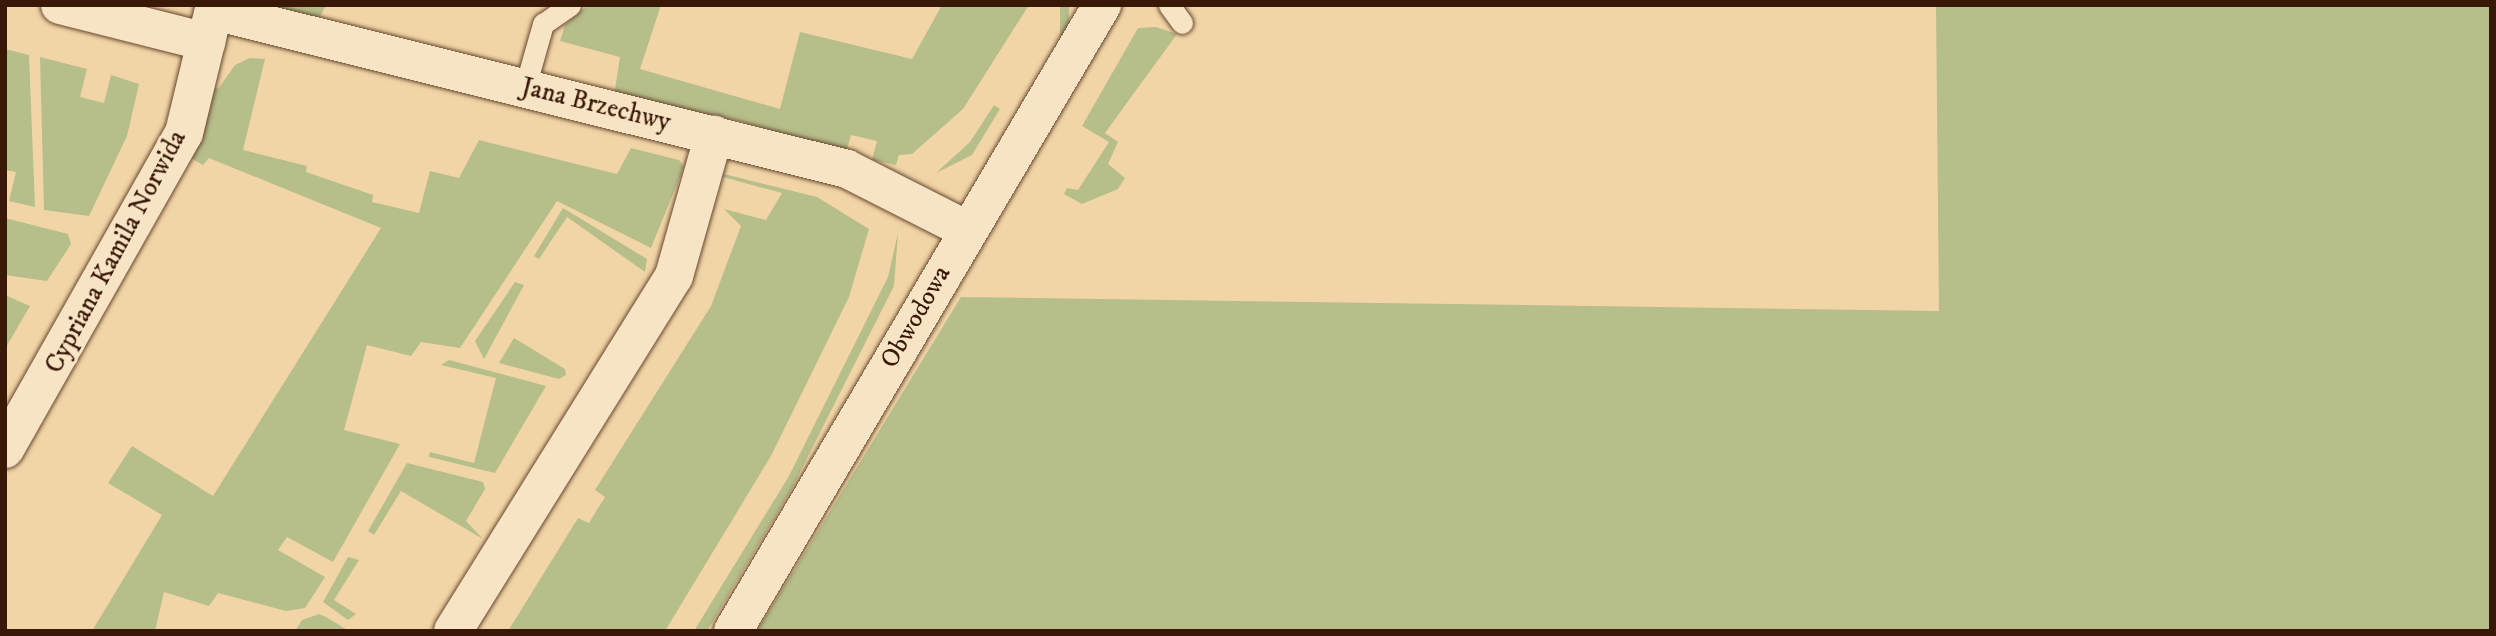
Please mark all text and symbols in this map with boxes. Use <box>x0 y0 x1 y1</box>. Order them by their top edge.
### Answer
street label: Jana Brzechwy <box>518 71 674 139</box>
street label: Cypriana Kamila Norwida <box>39 125 193 379</box>
street label: Obwodowa <box>874 260 958 374</box>

